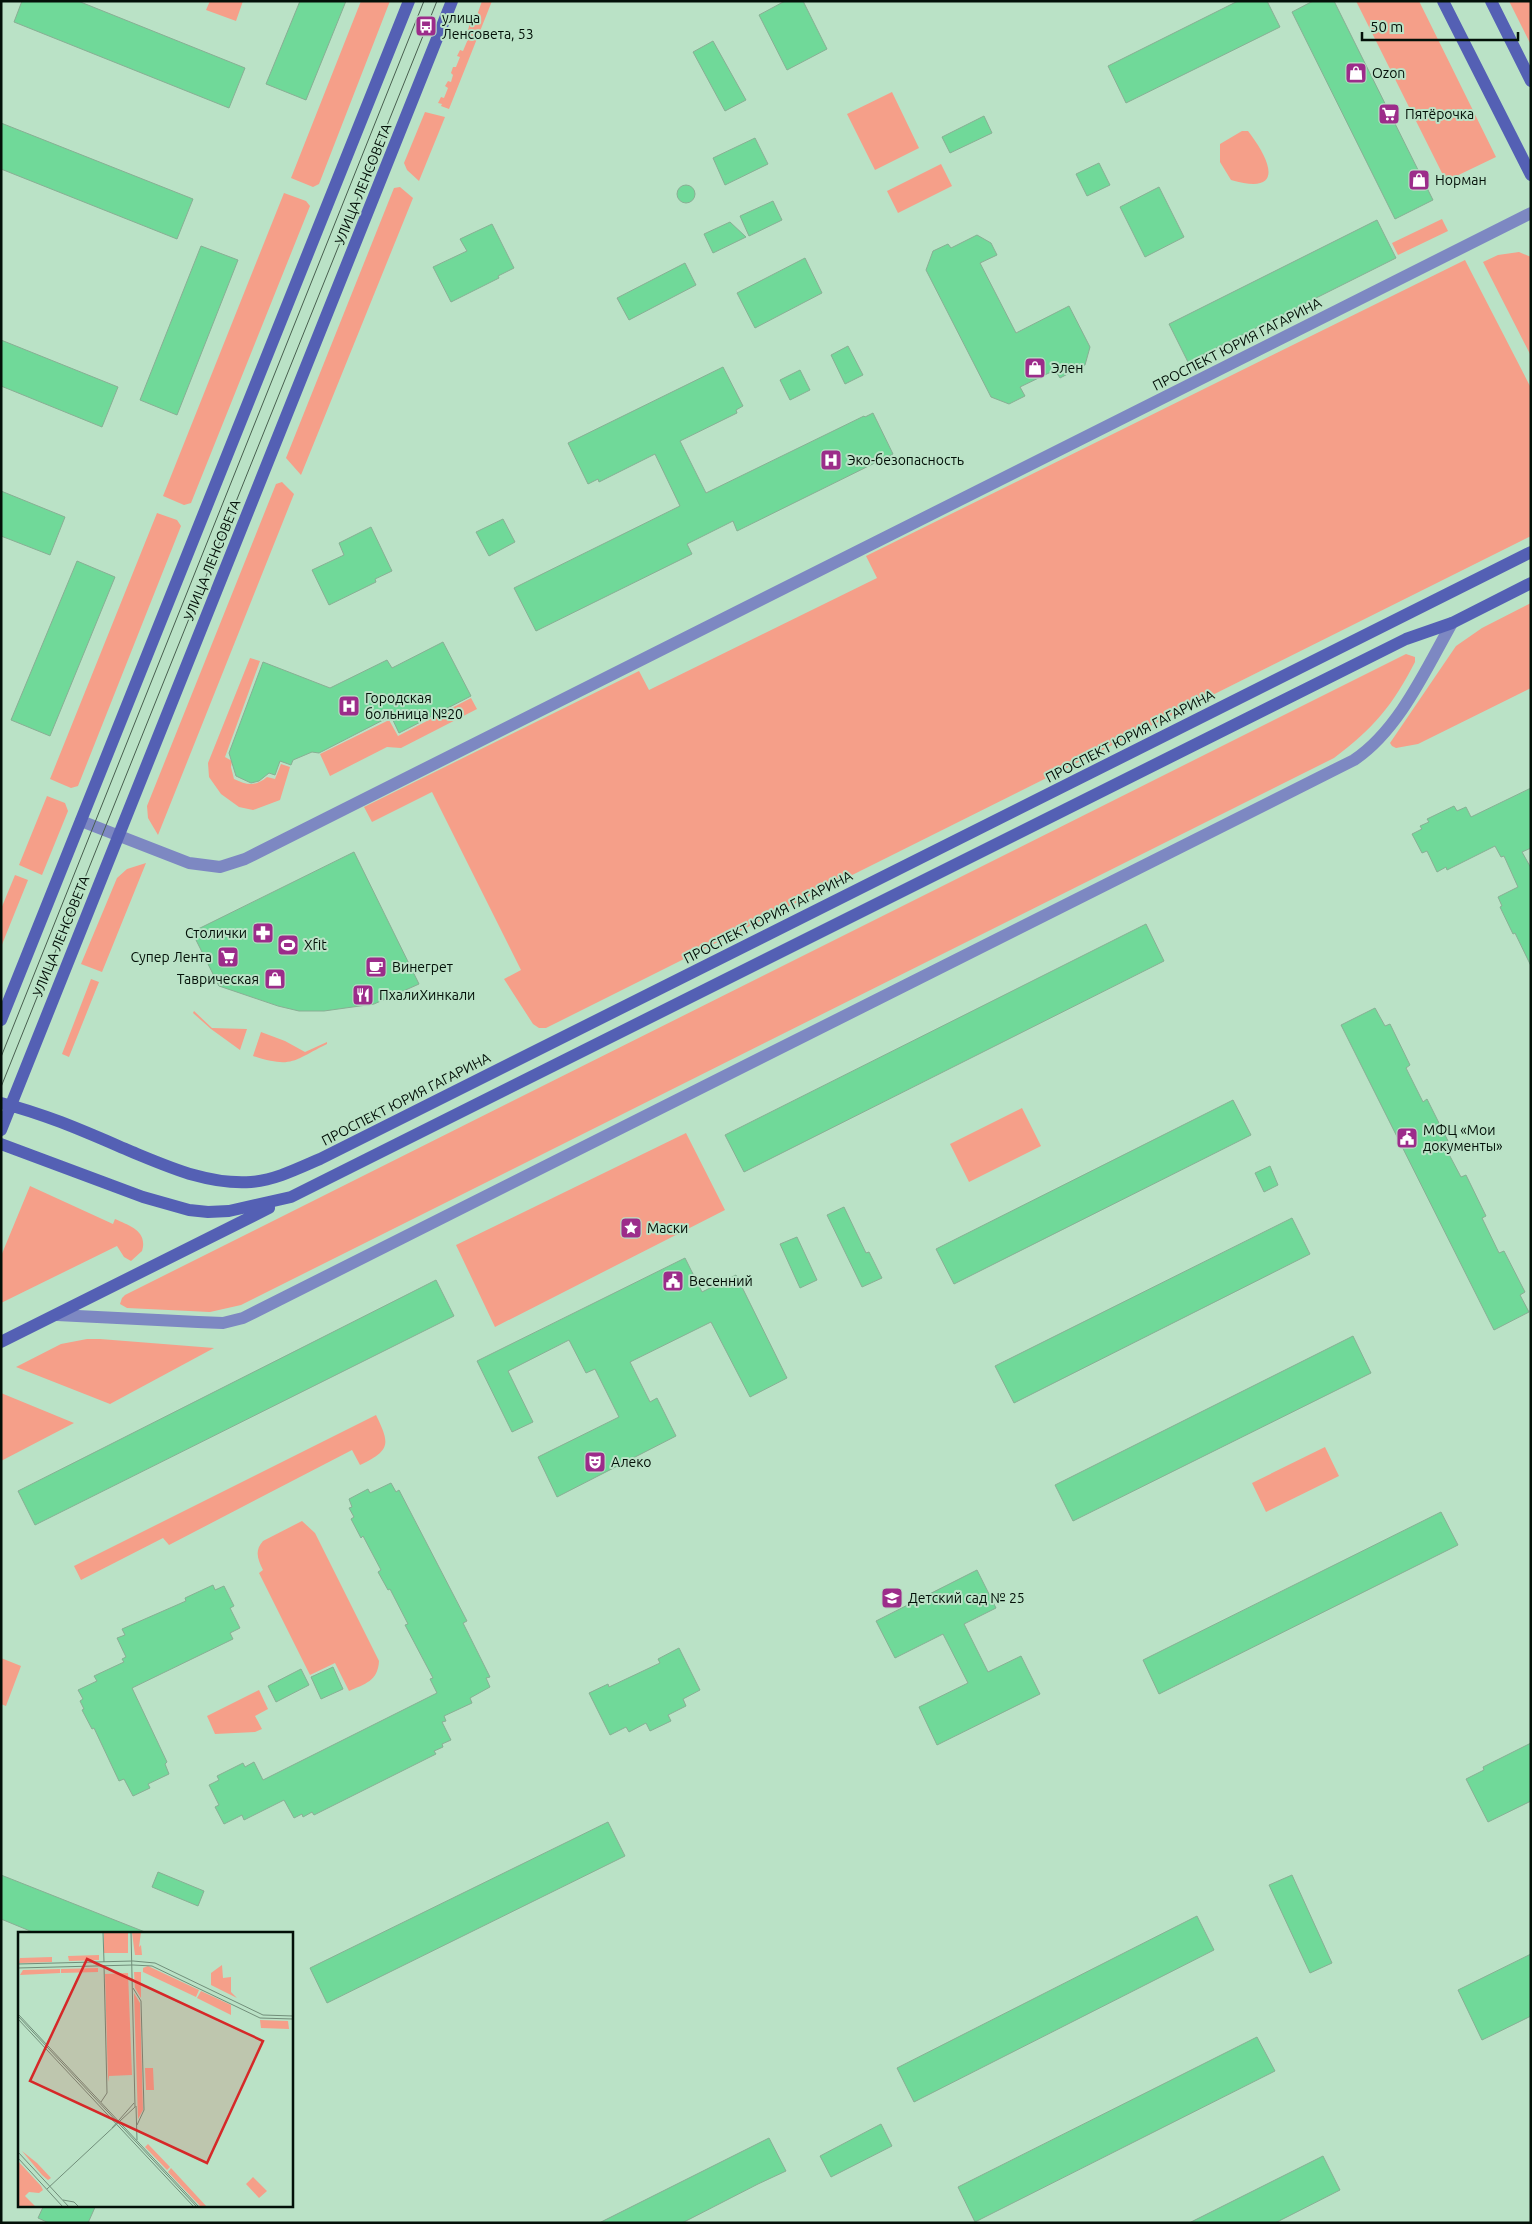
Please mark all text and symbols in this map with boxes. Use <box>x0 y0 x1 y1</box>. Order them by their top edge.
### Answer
place label: улица Ленсовета, 53 <box>442 10 534 42</box>
scale bar <box>1362 10 1518 42</box>
bus stop icon: улица Ленсовета, 53 <box>414 14 438 38</box>
text: 50 m <box>1370 18 1403 35</box>
shop icon: Ozon <box>1344 61 1368 85</box>
place label: Ozon <box>1372 65 1405 81</box>
supermarket icon: Пятёрочка <box>1377 102 1401 126</box>
place label: Пятёрочка <box>1405 106 1474 122</box>
street label: УЛИЦА ЛЕНСОВЕТА <box>331 121 395 247</box>
shop icon: Норман <box>1407 168 1431 192</box>
place label: Норман <box>1435 172 1487 188</box>
street label: ПРОСПЕКТ ЮРИЯ ГАГАРИНА <box>1150 294 1324 394</box>
shop icon: Элен <box>1023 356 1047 380</box>
place label: Элен <box>1051 360 1084 376</box>
hospital icon: Эко-безопасность <box>819 448 843 472</box>
place label: Эко-безопасность <box>847 452 964 468</box>
street label: УЛИЦА ЛЕНСОВЕТА <box>180 497 244 623</box>
street label: ПРОСПЕКТ ЮРИЯ ГАГАРИНА <box>1043 686 1217 786</box>
place label: Городская больница №20 <box>365 690 463 722</box>
hospital icon: Городская больница №20 <box>337 694 361 718</box>
street label: ПРОСПЕКТ ЮРИЯ ГАГАРИНА <box>681 867 855 967</box>
street label: УЛИЦА ЛЕНСОВЕТА <box>29 873 93 999</box>
pharmacy icon: Столички <box>251 921 275 945</box>
place label: Столички <box>185 925 247 941</box>
sports icon: Xfit <box>276 933 300 957</box>
place label: Xfit <box>304 937 327 953</box>
supermarket icon: Супер Лента <box>216 945 240 969</box>
place label: Супер Лента <box>131 949 212 965</box>
cafe icon: Винегрет <box>364 955 388 979</box>
place label: Винегрет <box>392 959 453 975</box>
shop icon: Таврическая <box>263 967 287 991</box>
place label: Таврическая <box>177 971 259 987</box>
restaurant icon: ПхалиХинкали <box>351 983 375 1007</box>
place label: ПхалиХинкали <box>379 987 475 1003</box>
street label: ПРОСПЕКТ ЮРИЯ ГАГАРИНА <box>319 1049 493 1149</box>
place label: МФЦ «Мои документы» <box>1423 1122 1503 1154</box>
public building icon: МФЦ «Мои документы» <box>1395 1126 1419 1150</box>
place icon: Маски <box>619 1216 643 1240</box>
place label: Маски <box>647 1220 688 1236</box>
public building icon: Весенний <box>661 1269 685 1293</box>
place label: Весенний <box>689 1273 753 1289</box>
theatre icon: Алеко <box>583 1450 607 1474</box>
place label: Алеко <box>611 1454 651 1470</box>
school or university icon: Детский сад № 25 <box>880 1586 904 1610</box>
place label: Детский сад № 25 <box>908 1590 1025 1606</box>
inset map <box>18 1932 292 2206</box>

